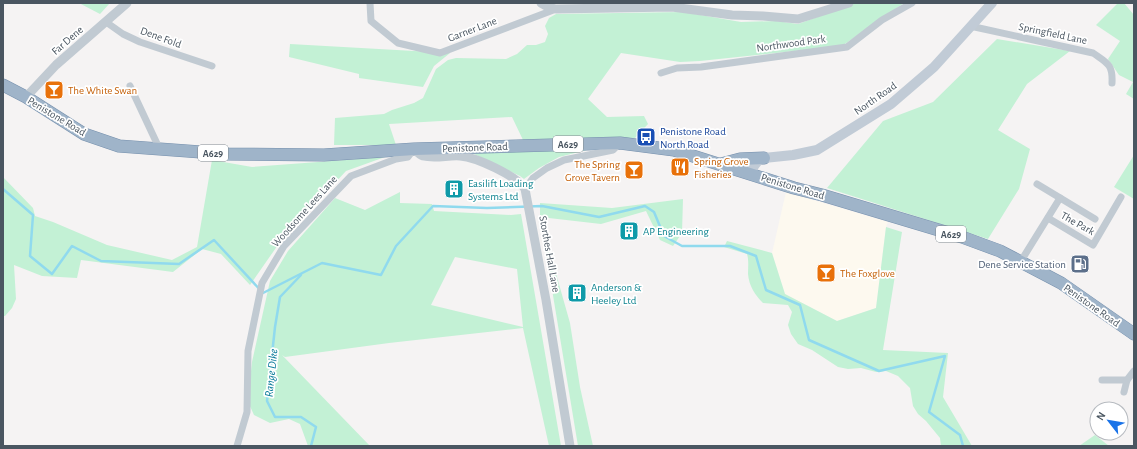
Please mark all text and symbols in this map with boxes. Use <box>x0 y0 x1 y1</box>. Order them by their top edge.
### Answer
street label: Garner Lane <box>446 15 498 44</box>
street label: Springfield Lane <box>1018 21 1088 46</box>
street label: Far Dene <box>49 24 85 57</box>
street label: Dene Fold <box>139 25 183 50</box>
street label: Northwood Park <box>756 33 826 54</box>
bar icon: The White Swan <box>43 79 65 101</box>
street label: North Road <box>852 80 899 117</box>
place label: The White Swan <box>68 85 137 96</box>
street label: Penistone Road <box>26 95 88 138</box>
bus stop icon: Penistone Road North Road <box>635 126 657 148</box>
place label: Penistone Road North Road <box>660 126 726 150</box>
road number: A629 <box>553 136 583 152</box>
street label: Penistone Road <box>442 141 508 154</box>
road number: A629 <box>198 145 228 161</box>
restaurant icon: Spring Grove Fisheries <box>669 156 691 178</box>
place label: Spring Grove Fisheries <box>694 156 748 180</box>
place label: The Spring Grove Tavern <box>565 159 621 183</box>
bar icon: The Spring Grove Tavern <box>623 159 645 181</box>
street label: Penistone Road <box>760 172 826 201</box>
street label: Woodsome Lees Lane <box>270 174 339 249</box>
building icon: Easilift Loading Systems Ltd <box>443 178 465 200</box>
place label: Easilift Loading Systems Ltd <box>468 178 534 202</box>
street label: The Park <box>1059 210 1097 237</box>
street label: Storthes Hall Lane <box>537 215 562 293</box>
building icon: AP Engineering <box>618 220 640 242</box>
place label: AP Engineering <box>643 226 709 237</box>
road number: A629 <box>936 226 966 242</box>
fuel station icon: Dene Service Station <box>1069 253 1091 275</box>
place label: Dene Service Station <box>978 259 1066 270</box>
bar icon: The Foxglove <box>815 262 837 284</box>
place label: The Foxglove <box>840 268 895 279</box>
building icon: Anderson & Heeley Ltd <box>566 282 588 304</box>
place label: Anderson & Heeley Ltd <box>591 282 642 306</box>
street label: Penistone Road <box>1062 282 1122 329</box>
water label: Range Dike <box>263 348 280 398</box>
north arrow <box>1089 401 1129 441</box>
text: N <box>1094 410 1108 422</box>

